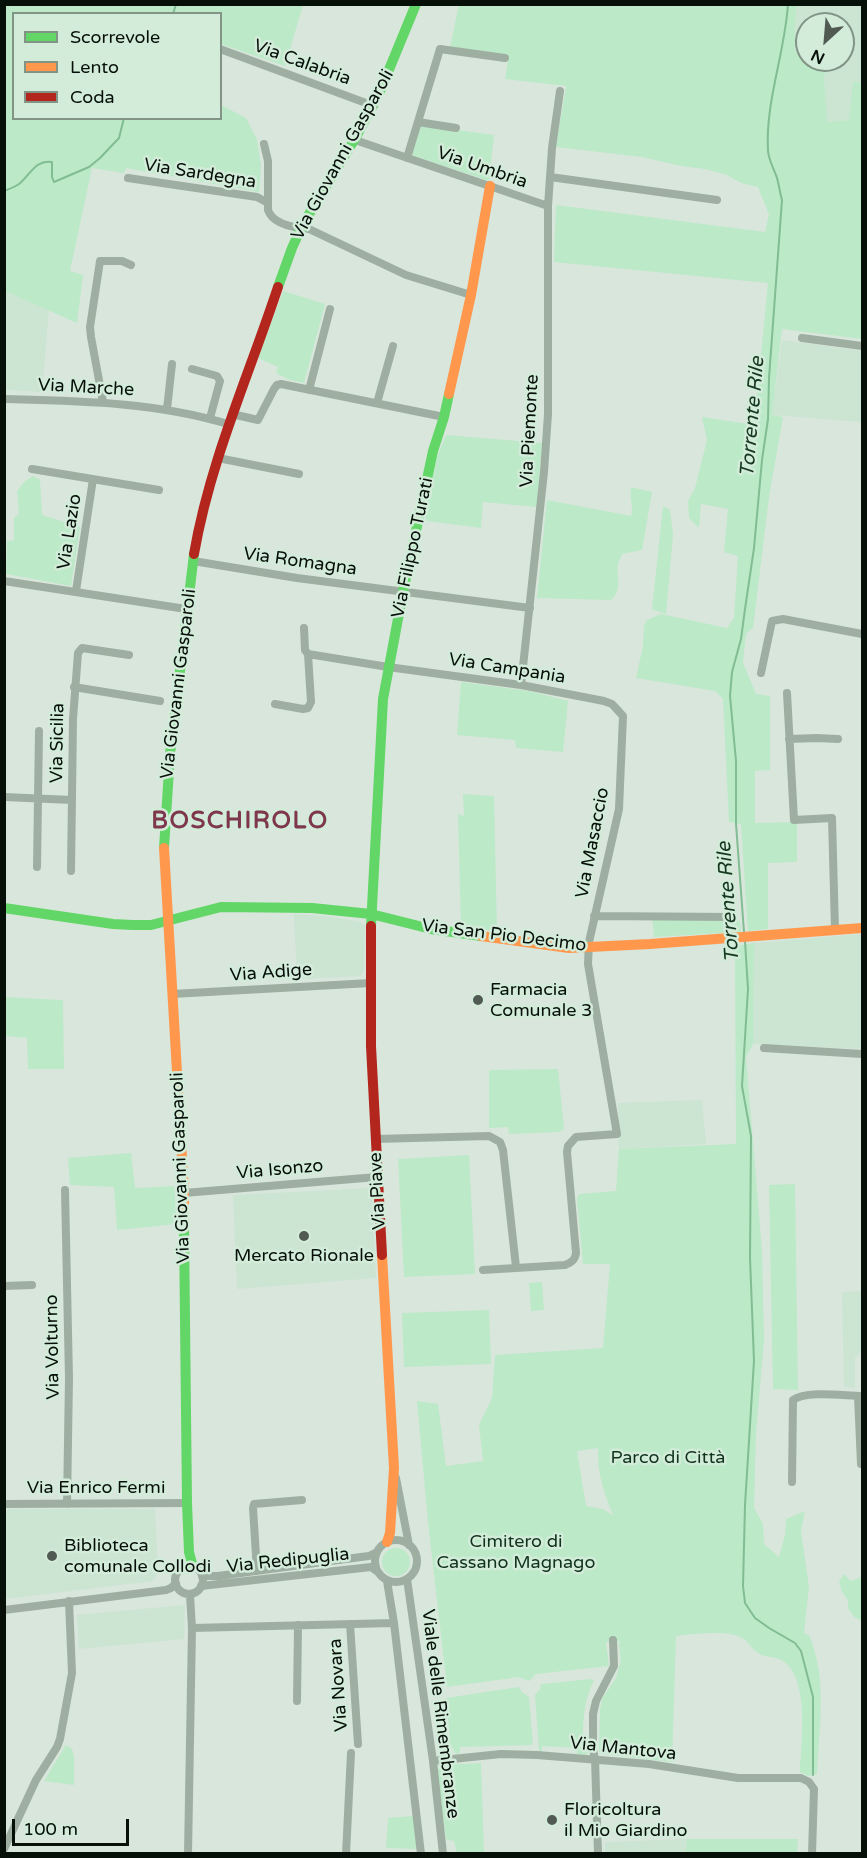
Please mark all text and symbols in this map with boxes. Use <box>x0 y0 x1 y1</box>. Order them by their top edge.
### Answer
legend <box>12 12 222 120</box>
north arrow <box>795 12 855 72</box>
text: Scorrevole <box>70 26 160 48</box>
street label: Via Calabria <box>251 35 353 91</box>
text: N <box>808 45 828 68</box>
text: Lento <box>70 56 119 78</box>
street label: Via Giovanni Gasparoli <box>287 66 399 244</box>
text: Coda <box>70 86 115 108</box>
street label: Via Umbria <box>434 142 530 194</box>
street label: Via Sardegna <box>142 154 258 194</box>
water label: Torrente Rile <box>736 356 770 478</box>
street label: Via Piemonte <box>516 374 544 488</box>
street label: Via Marche <box>37 375 135 401</box>
street label: Via Filippo Turati <box>388 476 438 620</box>
street label: Via Lazio <box>53 493 87 571</box>
street label: Via Romagna <box>242 543 358 581</box>
street label: Via Giovanni Gasparoli <box>157 588 201 780</box>
street label: Via Campania <box>447 649 567 689</box>
street label: Via Sicilia <box>47 703 69 783</box>
street label: Via Masaccio <box>572 786 614 900</box>
district label: BOSCHIROLO <box>151 808 329 836</box>
water label: Torrente Rile <box>713 841 745 963</box>
street label: Via San Pio Decimo <box>421 915 587 957</box>
street label: Via Adige <box>229 959 313 987</box>
place label: Farmacia Comunale 3 <box>490 979 592 1022</box>
marker: Farmacia Comunale 3 <box>471 993 485 1007</box>
street label: Via Giovanni Gasparoli <box>167 1072 195 1264</box>
street label: Via Piave <box>365 1152 391 1230</box>
street label: Via Isonzo <box>236 1155 324 1185</box>
marker: Mercato Rionale <box>297 1229 311 1243</box>
place label: Mercato Rionale <box>234 1245 374 1267</box>
street label: Via Volturno <box>41 1294 65 1400</box>
park label: Parco di Città <box>611 1447 725 1469</box>
street label: Via Enrico Fermi <box>27 1477 165 1499</box>
park label: Cimitero di Cassano Magnago <box>437 1531 595 1574</box>
place label: Biblioteca comunale Collodi <box>64 1535 211 1578</box>
street label: Via Redipuglia <box>226 1544 350 1578</box>
marker: Biblioteca comunale Collodi <box>45 1549 59 1563</box>
street label: Viale delle Rimembranze <box>416 1608 464 1820</box>
street label: Via Novara <box>325 1638 353 1732</box>
street label: Via Mantova <box>569 1733 677 1765</box>
place label: Floricoltura il Mio Giardino <box>564 1799 688 1842</box>
scale bar <box>15 1807 132 1845</box>
marker: Floricoltura il Mio Giardino <box>545 1813 559 1827</box>
text: 100 m <box>23 1818 78 1840</box>

